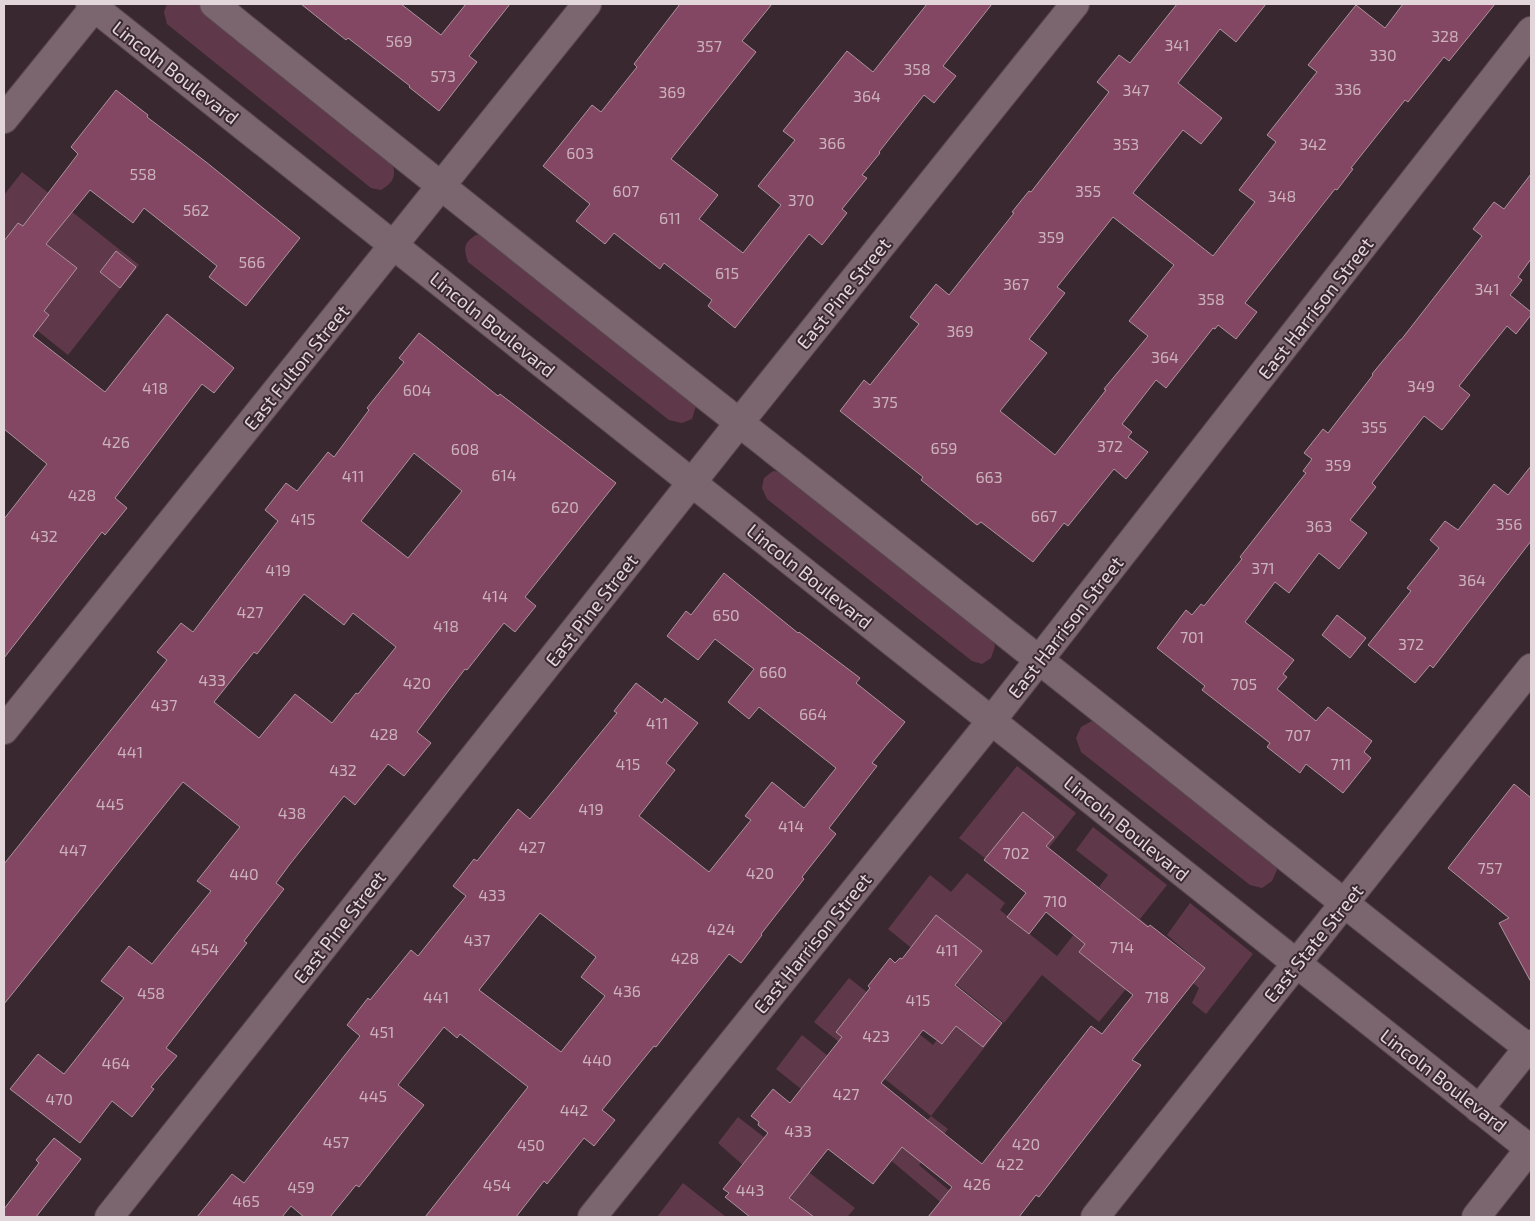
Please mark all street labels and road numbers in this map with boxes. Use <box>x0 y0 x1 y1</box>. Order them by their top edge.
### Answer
street label: Lincoln Boulevard <box>108 15 244 129</box>
street label: East Harrison Street <box>1252 232 1378 384</box>
street label: East Pine Street <box>791 233 895 353</box>
street label: Lincoln Boulevard <box>426 267 560 381</box>
street label: East Fulton Street <box>238 300 354 434</box>
street label: Lincoln Boulevard <box>743 519 877 633</box>
street label: East Pine Street <box>540 549 642 671</box>
street label: East Harrison Street <box>1002 551 1128 703</box>
street label: Lincoln Boulevard <box>1060 771 1194 885</box>
street label: East Pine Street <box>288 866 390 988</box>
street label: East Harrison Street <box>748 868 876 1018</box>
street label: East State Street <box>1258 879 1368 1007</box>
street label: Lincoln Boulevard <box>1376 1023 1512 1137</box>

